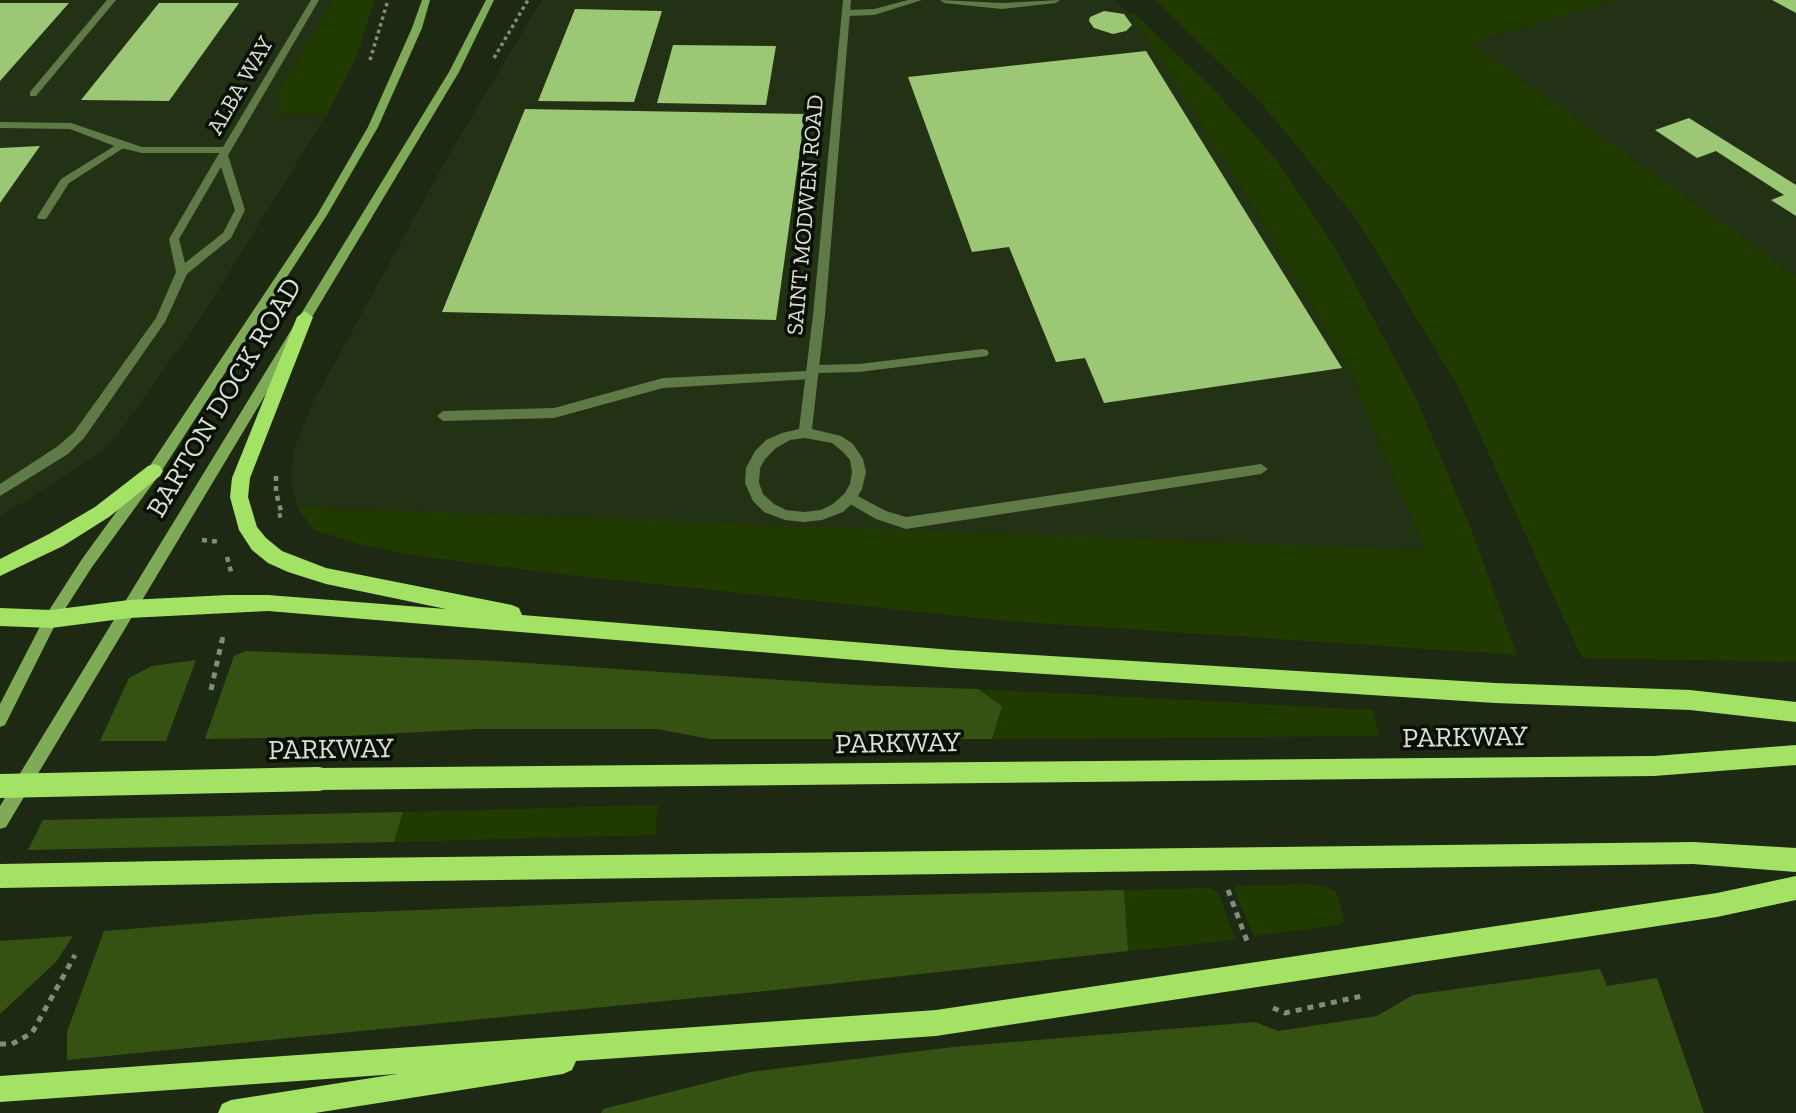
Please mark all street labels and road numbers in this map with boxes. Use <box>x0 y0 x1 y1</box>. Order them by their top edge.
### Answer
street label: ALBA WAY <box>202 32 280 140</box>
street label: SAINT MODWEN ROAD <box>782 94 830 336</box>
street label: BARTON DOCK ROAD <box>140 272 310 524</box>
street label: PARKWAY <box>1402 720 1528 756</box>
street label: PARKWAY <box>835 726 961 762</box>
street label: PARKWAY <box>268 732 394 768</box>

